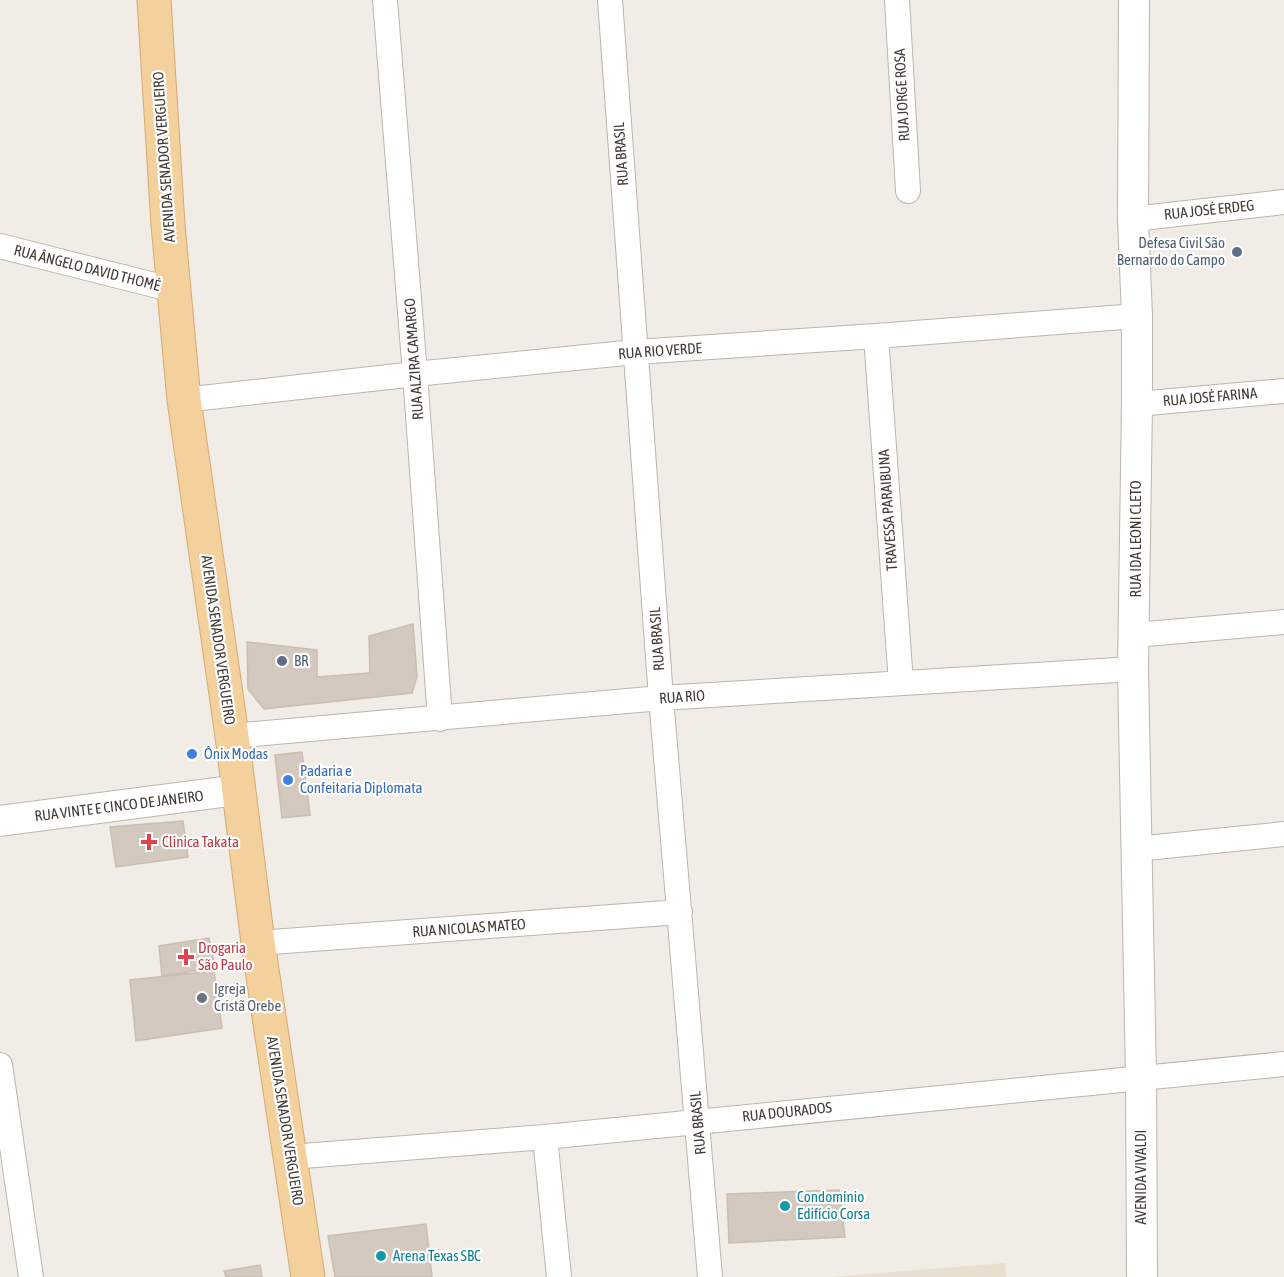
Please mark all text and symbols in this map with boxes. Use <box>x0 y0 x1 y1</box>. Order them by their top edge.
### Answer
street label: RUA JORGE ROSA <box>891 48 912 142</box>
street label: AVENIDA SENADOR VERGUEIRO <box>149 71 178 243</box>
street label: RUA BRASIL <box>610 122 631 186</box>
street label: RUA JOSÉ ERDEG <box>1163 196 1255 223</box>
place label: Defesa Civil São Bernardo do Campo <box>1117 234 1225 268</box>
street label: RUA ÂNGELO DAVID THOMÉ <box>12 241 163 294</box>
marker: Defesa Civil São Bernardo do Campo <box>1230 245 1244 259</box>
street label: RUA ALZIRA CAMARGO <box>401 297 426 420</box>
street label: RUA RIO VERDE <box>618 339 703 362</box>
street label: RUA JOSÉ FARINA <box>1162 384 1259 409</box>
street label: TRAVESSA PARAIBUNA <box>875 448 900 571</box>
street label: RUA IDA LEONI CLETO <box>1127 480 1144 598</box>
street label: AVENIDA SENADOR VERGUEIRO <box>198 554 239 726</box>
street label: RUA BRASIL <box>646 607 667 671</box>
place label: BR <box>294 652 309 669</box>
marker: BR <box>275 654 289 668</box>
street label: RUA RIO <box>659 686 706 707</box>
place label: Ônix Modas <box>204 745 268 762</box>
marker: Ônix Modas <box>185 747 199 761</box>
place label: Padaria e Confeitaria Diplomata <box>300 762 423 796</box>
marker: Padaria e Confeitaria Diplomata <box>281 773 295 787</box>
street label: RUA VINTE E CINCO DE JANEIRO <box>33 787 205 824</box>
marker: Clinica Takata <box>140 833 158 851</box>
place label: Clinica Takata <box>162 833 239 850</box>
street label: RUA NICOLAS MATEO <box>412 915 527 940</box>
place label: Drogaria São Paulo <box>198 939 253 973</box>
marker: Drogaria São Paulo <box>179 950 193 964</box>
place label: Igreja Cristã Orebe <box>214 980 281 1014</box>
marker: Igreja Cristã Orebe <box>195 991 209 1005</box>
street label: AVENIDA SENADOR VERGUEIRO <box>264 1035 307 1207</box>
street label: RUA BRASIL <box>686 1090 709 1155</box>
street label: RUA DOURADOS <box>741 1098 833 1125</box>
street label: AVENIDA VIVALDI <box>1132 1130 1149 1224</box>
place label: Condomínio Edifício Corsa <box>797 1188 870 1222</box>
marker: Condomínio Edifício Corsa <box>778 1199 792 1213</box>
place label: Arena Texas SBC <box>393 1247 481 1264</box>
marker: Arena Texas SBC <box>374 1249 388 1263</box>

